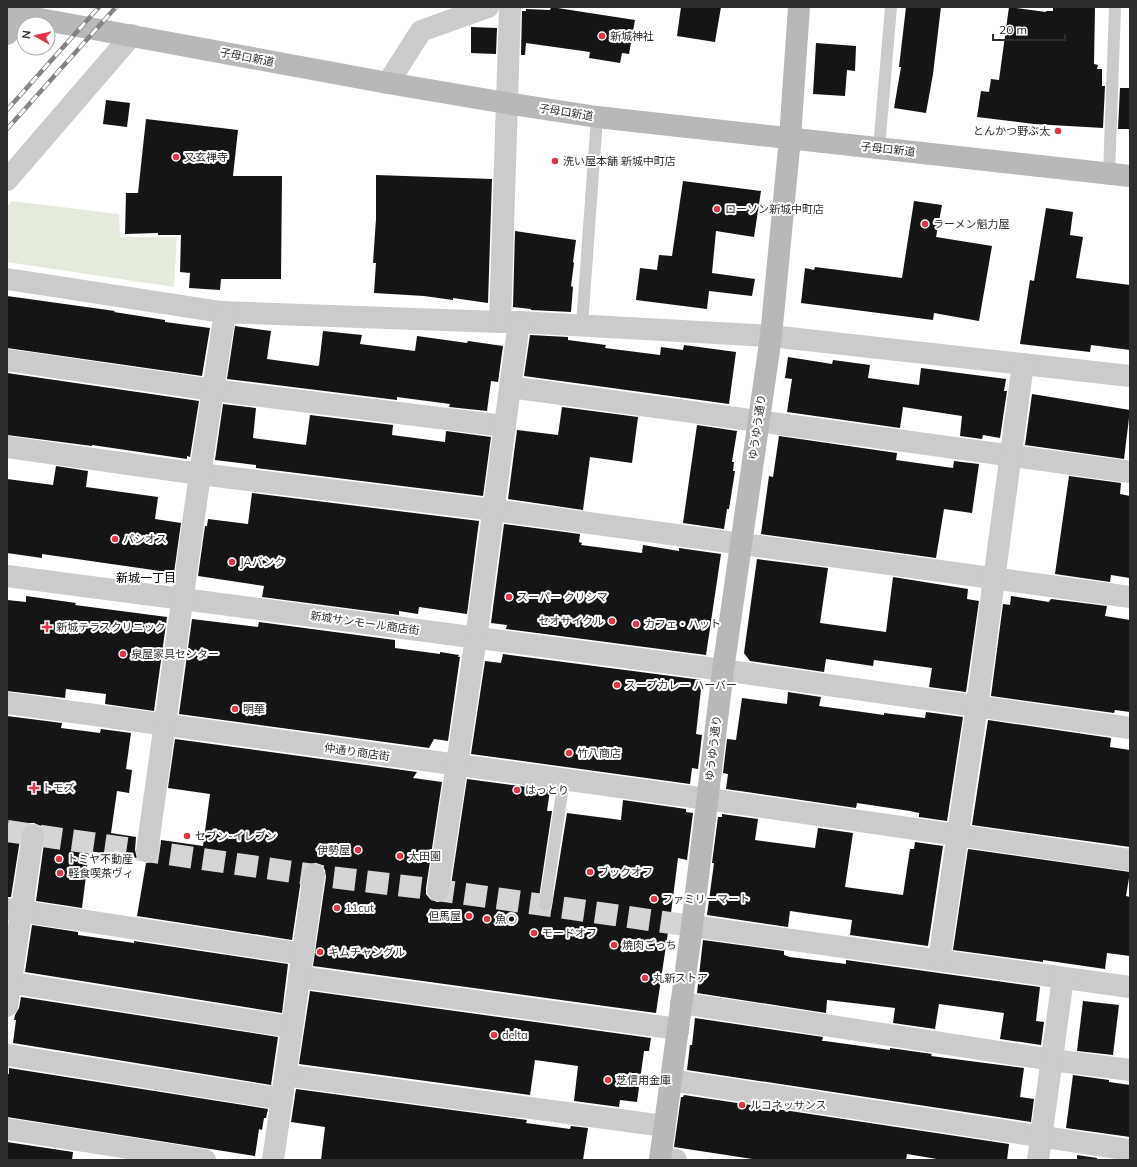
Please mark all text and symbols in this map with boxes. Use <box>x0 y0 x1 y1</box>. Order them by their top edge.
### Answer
north arrow <box>16 16 56 56</box>
scale bar <box>993 16 1065 42</box>
text: 20 m <box>999 22 1027 37</box>
place label: 新城神社 <box>610 29 654 43</box>
text: N <box>19 30 34 40</box>
marker: 新城神社 <box>597 31 607 41</box>
street label: 子母口新道 <box>219 45 275 69</box>
street label: 子母口新道 <box>538 101 594 123</box>
place label: とんかつ野ぶ太 <box>973 124 1050 138</box>
marker: とんかつ野ぶ太 <box>1053 126 1063 136</box>
street label: 子母口新道 <box>860 139 916 159</box>
place label: 又玄禅寺 <box>184 150 228 164</box>
marker: 又玄禅寺 <box>171 152 181 162</box>
place label: 洗い屋本舗 新城中町店 <box>563 154 676 168</box>
marker: 洗い屋本舗 新城中町店 <box>550 156 560 166</box>
place label: ローソン新城中町店 <box>725 202 824 216</box>
marker: ローソン新城中町店 <box>712 204 722 214</box>
place label: ラーメン魁力屋 <box>933 217 1010 231</box>
marker: ラーメン魁力屋 <box>920 219 930 229</box>
street label: ゆうゆう通り <box>745 393 769 461</box>
place label: パシオス <box>123 532 167 546</box>
marker: パシオス <box>110 534 120 544</box>
place label: JAバンク <box>240 555 285 569</box>
marker: JAバンク <box>227 557 237 567</box>
district label: 新城一丁目 <box>116 570 176 585</box>
place label: スーパー クリシマ <box>517 590 608 604</box>
marker: スーパー クリシマ <box>504 592 514 602</box>
street label: 新城サンモール商店街 <box>310 608 420 638</box>
place label: セオサイクル <box>539 614 604 628</box>
marker: セオサイクル <box>607 616 617 626</box>
place label: カフェ・ハット <box>644 617 721 631</box>
marker: カフェ・ハット <box>631 619 641 629</box>
place label: 新城テラスクリニック <box>56 620 166 634</box>
marker: 新城テラスクリニック <box>41 621 53 633</box>
place label: 泉屋家具センター <box>131 647 219 661</box>
marker: 泉屋家具センター <box>118 649 128 659</box>
place label: スープカレー ハーバー <box>625 678 737 692</box>
marker: スープカレー ハーバー <box>612 680 622 690</box>
place label: 明華 <box>243 702 265 716</box>
marker: 明華 <box>230 704 240 714</box>
street label: ゆうゆう通り <box>702 714 724 782</box>
street label: 仲通り商店街 <box>323 740 391 764</box>
place label: 竹八商店 <box>577 746 621 760</box>
marker: 竹八商店 <box>564 748 574 758</box>
place label: トモズ <box>42 781 75 795</box>
marker: トモズ <box>29 783 39 793</box>
place label: はっとり <box>525 783 569 797</box>
marker: はっとり <box>512 785 522 795</box>
place label: セブン-イレブン <box>195 829 277 843</box>
marker: セブン-イレブン <box>182 831 192 841</box>
place label: 伊勢屋 <box>317 843 350 857</box>
marker: 伊勢屋 <box>353 845 363 855</box>
place label: 太田園 <box>408 849 441 863</box>
marker: 太田園 <box>395 851 405 861</box>
place label: トミヤ不動産 <box>67 852 133 866</box>
marker: トミヤ不動産 <box>54 854 64 864</box>
place label: ブックオフ <box>598 865 653 879</box>
place label: 軽食喫茶ヴィ <box>68 866 134 880</box>
marker: ブックオフ <box>585 867 595 877</box>
marker: 軽食喫茶ヴィ <box>55 868 65 878</box>
place label: ファミリーマート <box>662 892 750 906</box>
marker: ファミリーマート <box>649 894 659 904</box>
place label: 11cut <box>345 901 374 915</box>
marker: 11cut <box>332 903 342 913</box>
place label: 但馬屋 <box>428 909 461 923</box>
marker: 但馬屋 <box>464 911 474 921</box>
place label: 魚○ <box>495 912 517 926</box>
marker: 魚○ <box>482 914 492 924</box>
place label: モードオフ <box>542 926 597 940</box>
marker: モードオフ <box>529 928 539 938</box>
place label: 焼肉ごっち <box>622 938 677 952</box>
marker: 焼肉ごっち <box>609 940 619 950</box>
place label: キムチャングル <box>328 945 405 959</box>
marker: キムチャングル <box>315 947 325 957</box>
place label: 丸新ストア <box>653 971 708 985</box>
marker: 丸新ストア <box>640 973 650 983</box>
place label: delta <box>502 1028 528 1042</box>
marker: delta <box>489 1030 499 1040</box>
place label: 芝信用金庫 <box>616 1073 671 1087</box>
marker: 芝信用金庫 <box>603 1075 613 1085</box>
place label: ルコネッサンス <box>750 1098 827 1112</box>
marker: ルコネッサンス <box>737 1100 747 1110</box>

